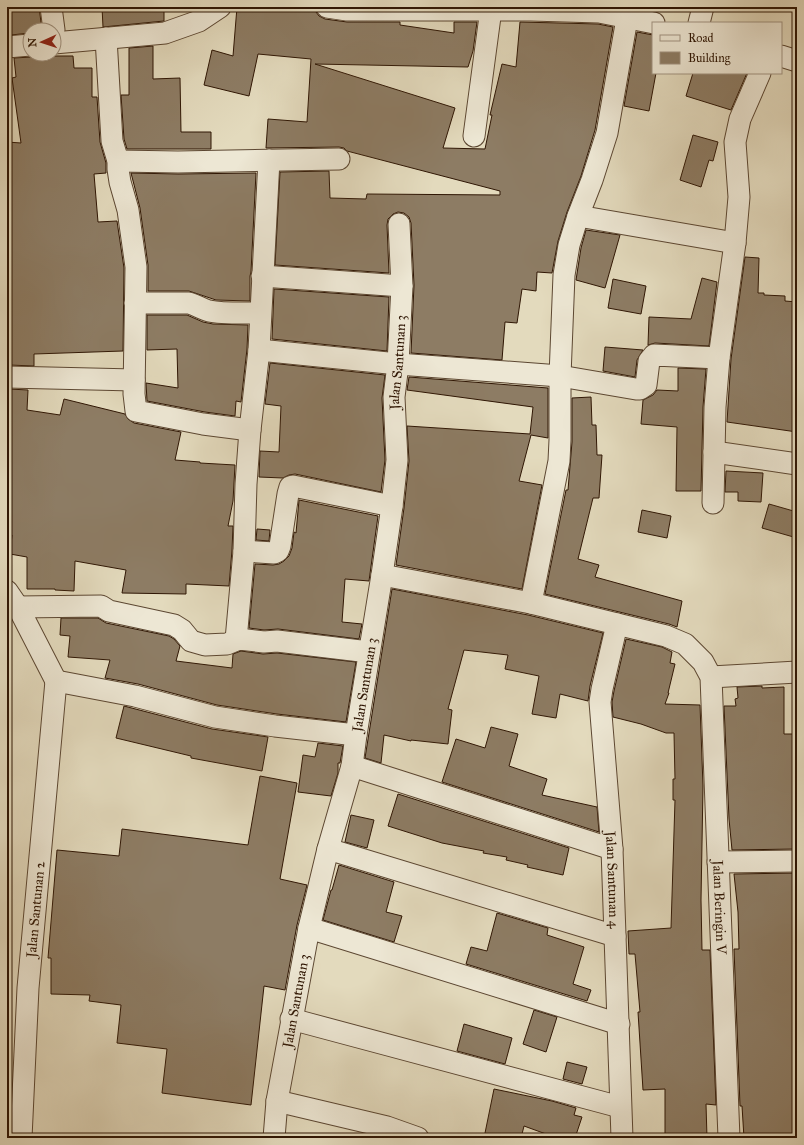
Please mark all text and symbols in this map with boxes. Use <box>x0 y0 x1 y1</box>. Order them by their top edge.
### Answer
north arrow <box>22 22 62 62</box>
legend <box>652 22 782 74</box>
text: Road <box>688 31 714 45</box>
text: N <box>26 37 39 48</box>
text: Building <box>688 51 731 66</box>
street label: Jalan Santunan 3 <box>385 314 409 412</box>
street label: Jalan Santunan 3 <box>348 636 380 735</box>
street label: Jalan Santunan 4 <box>601 828 623 930</box>
street label: Jalan Beringin V <box>709 858 730 956</box>
street label: Jalan Santunan 2 <box>22 861 48 960</box>
street label: Jalan Santunan 3 <box>278 952 313 1051</box>

